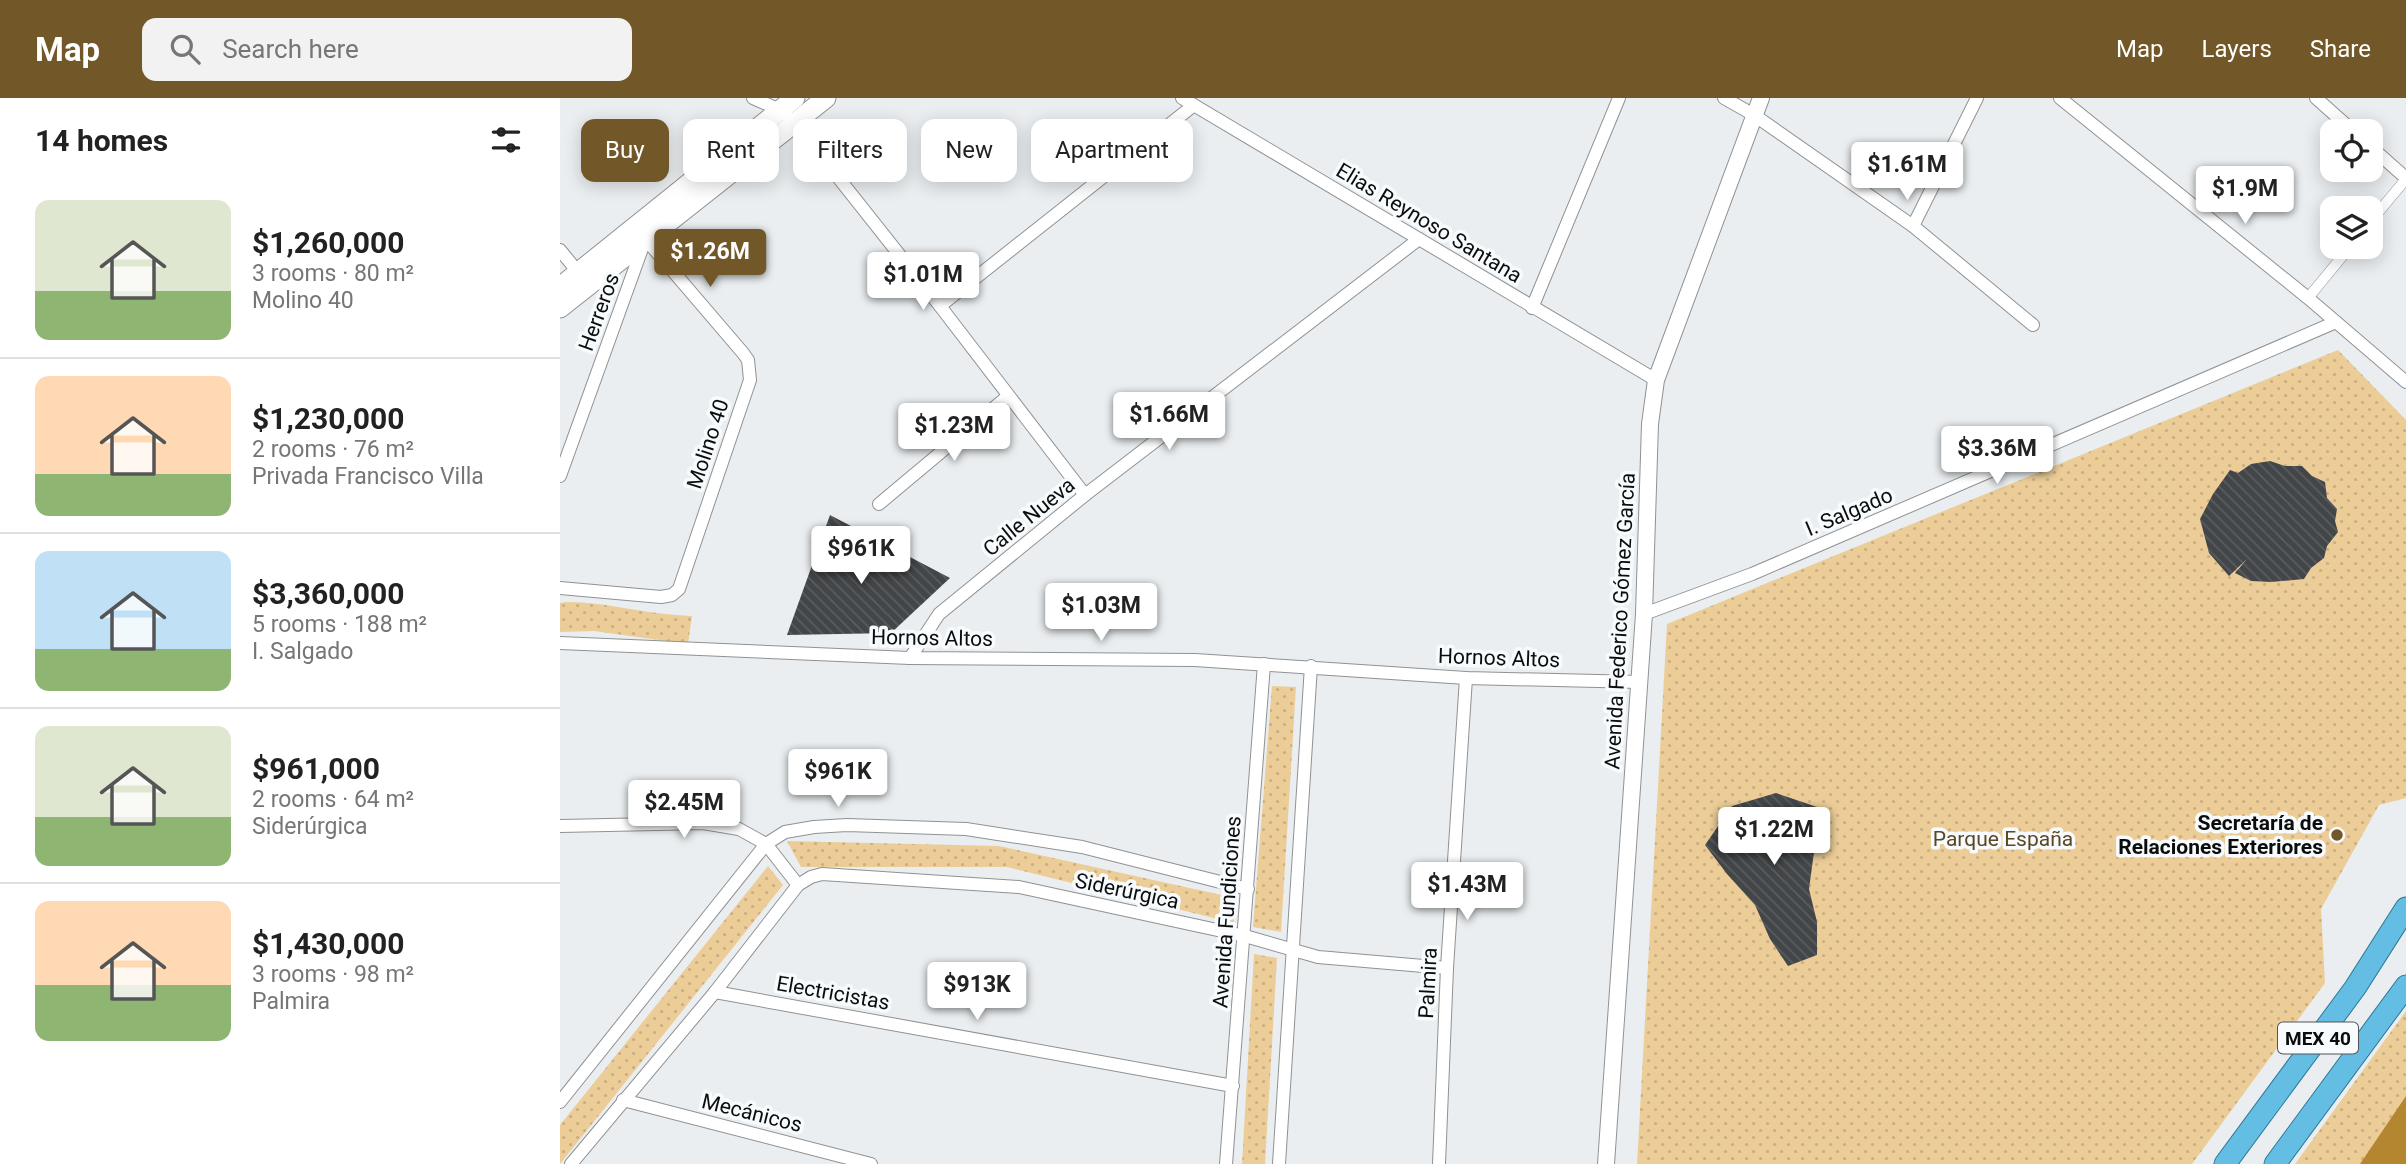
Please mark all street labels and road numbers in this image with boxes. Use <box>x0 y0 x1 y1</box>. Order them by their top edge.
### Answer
street label: Elias Reynoso Santana <box>1332 158 1526 288</box>
street label: Herreros <box>574 270 624 354</box>
street label: Molino 40 <box>682 396 734 492</box>
street label: Avenida Federico Gómez García <box>1600 472 1640 770</box>
street label: Calle Nueva <box>978 473 1080 561</box>
street label: I. Salgado <box>1802 483 1896 541</box>
street label: Hornos Altos <box>871 625 993 651</box>
street label: Hornos Altos <box>1438 644 1560 672</box>
street label: Avenida Fundiciones <box>1208 815 1246 1009</box>
street label: Siderúrgica <box>1073 868 1181 914</box>
street label: Palmira <box>1414 947 1442 1019</box>
street label: Electricistas <box>775 971 891 1015</box>
road number: MEX 40 <box>2278 1022 2358 1054</box>
street label: Mecánicos <box>699 1089 805 1137</box>

